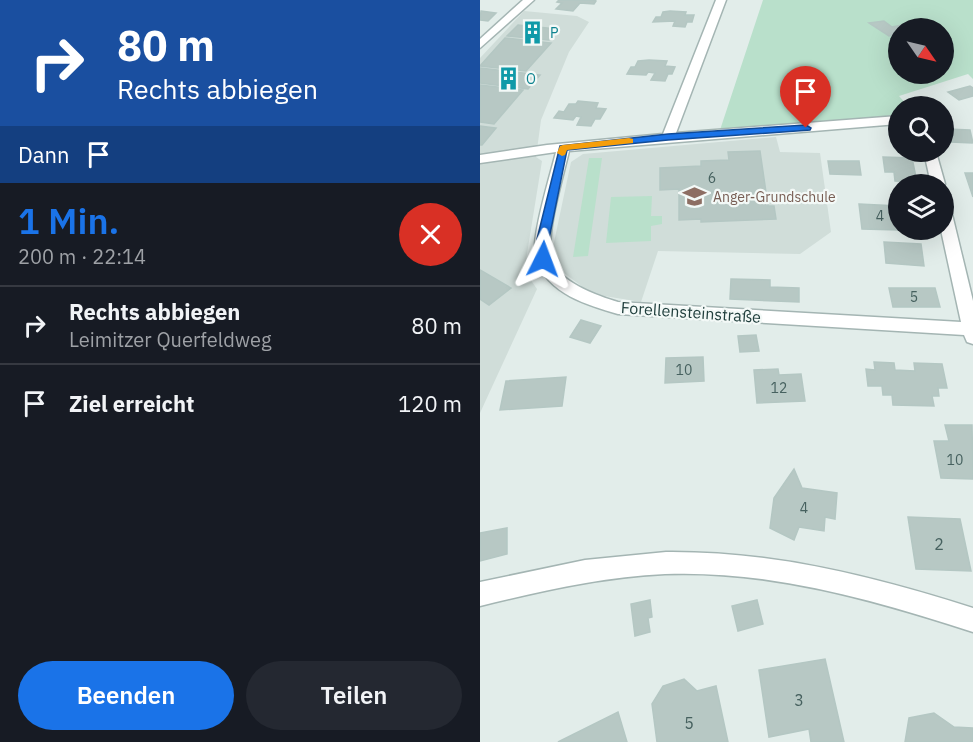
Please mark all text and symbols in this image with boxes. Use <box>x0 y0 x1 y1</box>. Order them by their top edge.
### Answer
text: 80 m <box>117 18 215 73</box>
north arrow <box>888 18 954 84</box>
map controls <box>888 18 954 240</box>
building icon: P <box>519 20 545 46</box>
icon: right <box>18 24 96 102</box>
place label: P <box>550 24 558 42</box>
building icon: O <box>495 66 521 92</box>
pin <box>780 66 831 128</box>
place label: O <box>526 70 536 88</box>
text: Rechts abbiegen <box>117 71 318 106</box>
icon: arrive <box>789 75 822 108</box>
button: search <box>888 96 954 162</box>
icon: arrive <box>82 138 115 171</box>
text: Dann <box>18 140 70 169</box>
house number: 6 <box>708 169 716 187</box>
button: layers <box>888 174 954 240</box>
school or university icon: Anger-Grundschule <box>682 184 708 210</box>
place label: Anger-Grundschule <box>713 188 836 206</box>
text: 1 Min. <box>18 197 119 244</box>
button: close <box>399 203 462 266</box>
house number: 4 <box>876 207 884 225</box>
position arrow <box>511 227 575 291</box>
text: 200 m · 22:14 <box>18 243 146 270</box>
house number: 5 <box>910 288 918 306</box>
text: Rechts abbiegen <box>69 297 240 326</box>
street label: Forellensteinstraße <box>620 297 762 327</box>
icon: right <box>18 309 51 342</box>
text: 80 m <box>411 311 462 340</box>
text: Leimitzer Querfeldweg <box>69 326 272 353</box>
house number: 10 <box>676 361 692 379</box>
house number: 12 <box>771 379 787 397</box>
icon: arrive <box>18 387 51 420</box>
text: Ziel erreicht <box>69 389 194 418</box>
text: 120 m <box>398 389 462 418</box>
house number: 10 <box>947 451 963 469</box>
house number: 4 <box>800 499 808 517</box>
house number: 2 <box>934 534 944 554</box>
button: Beenden <box>18 661 234 730</box>
button: Teilen <box>246 661 462 730</box>
house number: 3 <box>794 690 804 710</box>
house number: 5 <box>684 713 694 733</box>

